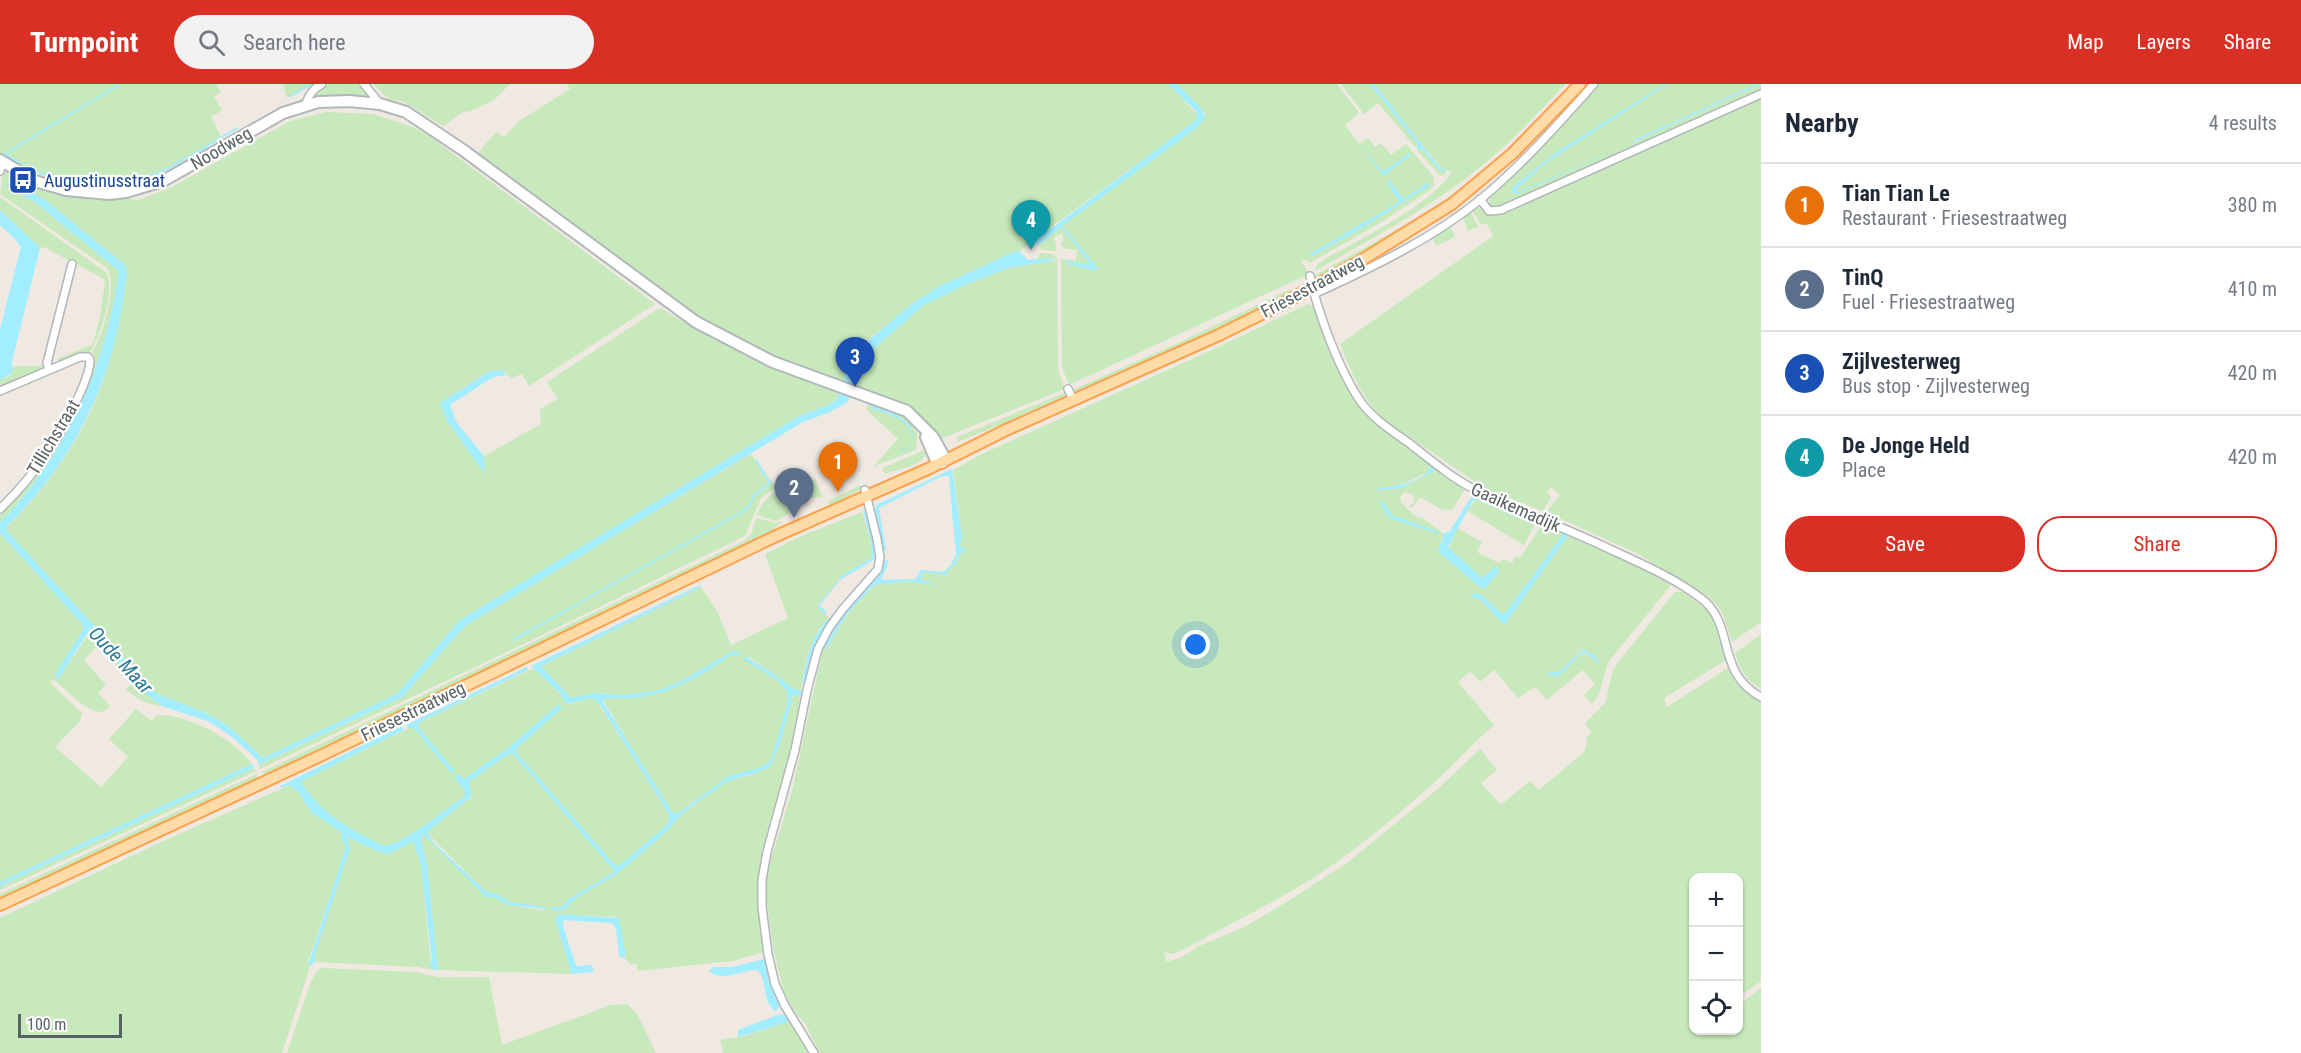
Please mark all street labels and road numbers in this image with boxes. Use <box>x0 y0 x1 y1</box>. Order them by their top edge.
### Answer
street label: Noodweg <box>187 122 255 174</box>
street label: Friesestraatweg <box>1257 250 1367 322</box>
street label: Tillichstraat <box>22 396 84 478</box>
street label: Gaaikemadijk <box>1468 478 1564 536</box>
street label: Friesestraatweg <box>357 677 469 745</box>

